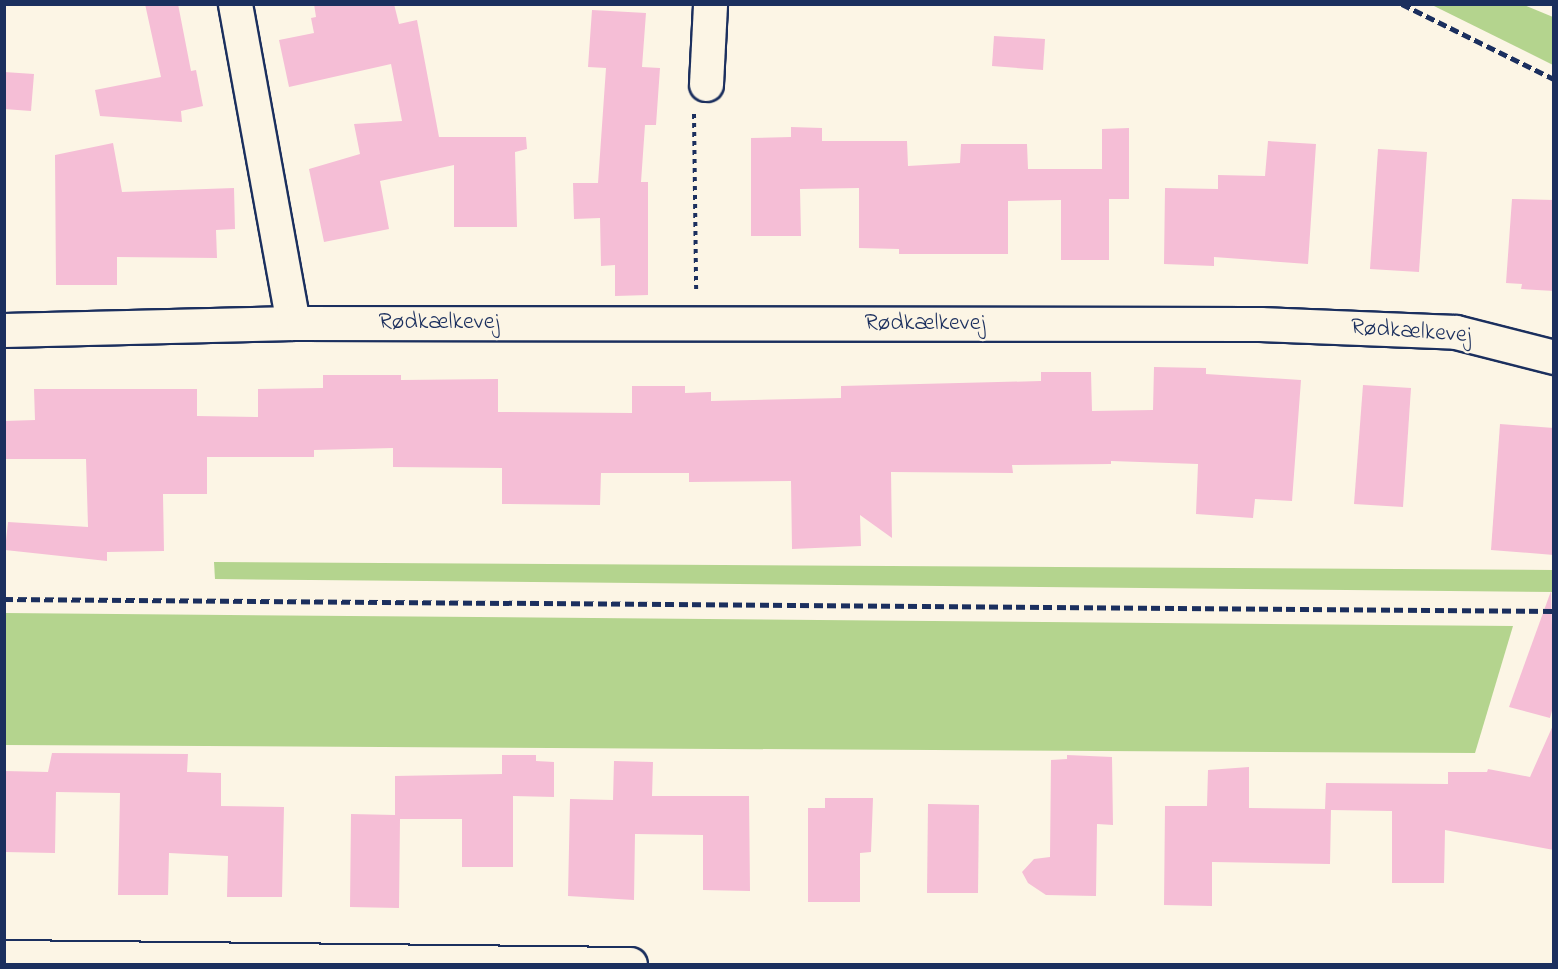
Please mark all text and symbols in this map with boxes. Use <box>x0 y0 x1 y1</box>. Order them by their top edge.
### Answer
street label: Rødkælkevej <box>379 309 499 337</box>
street label: Rødkælkevej <box>865 310 985 338</box>
street label: Rødkælkevej <box>1350 313 1472 351</box>

